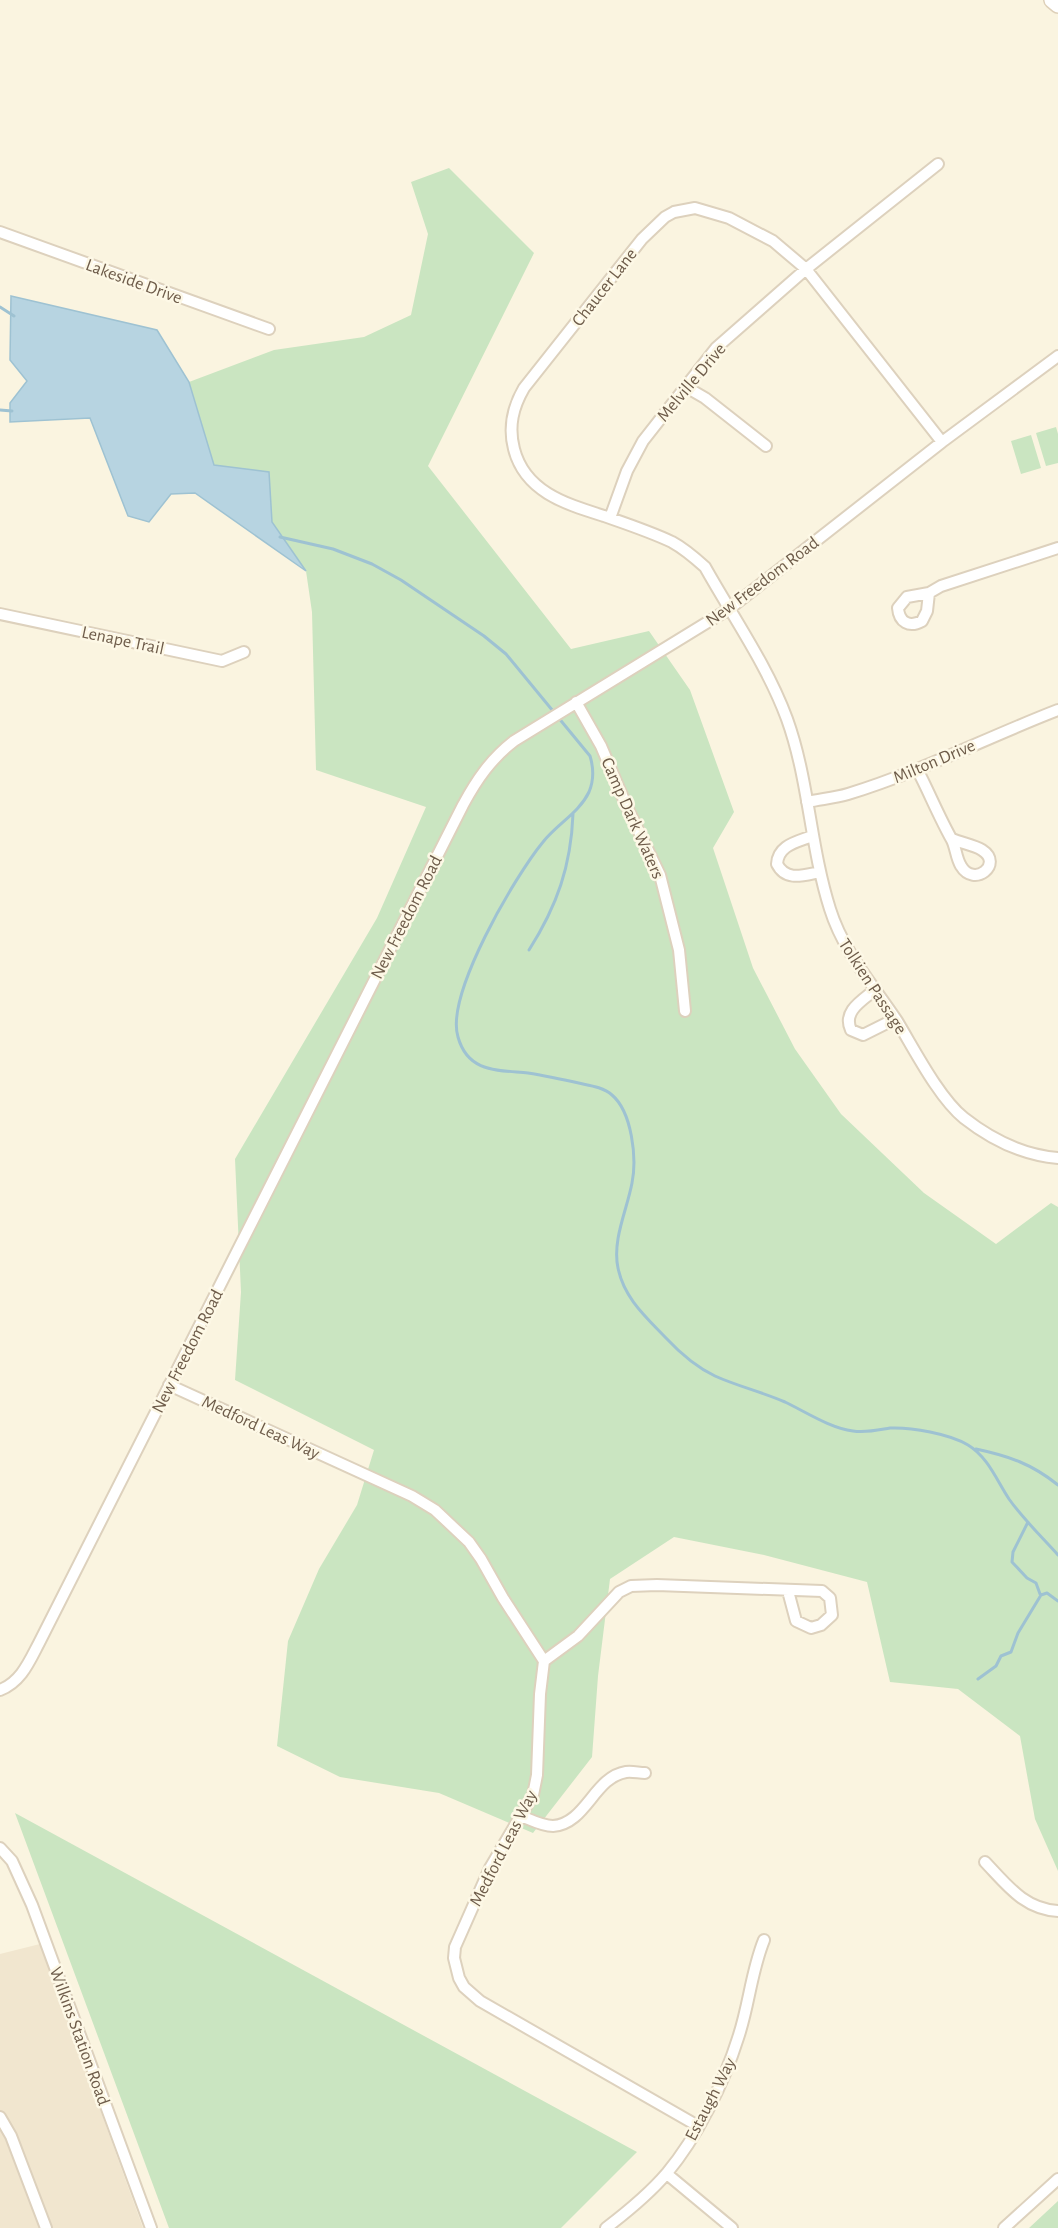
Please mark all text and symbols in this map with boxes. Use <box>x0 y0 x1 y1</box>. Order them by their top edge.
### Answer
street label: Chaucer Lane <box>569 245 641 330</box>
street label: Lakeside Drive <box>83 256 184 308</box>
street label: Melville Drive <box>654 340 730 425</box>
street label: New Freedom Road <box>703 534 822 630</box>
street label: Lenape Trail <box>80 623 166 659</box>
street label: Milton Drive <box>891 737 978 787</box>
street label: Camp Dark Waters <box>597 755 667 882</box>
street label: New Freedom Road <box>368 853 446 982</box>
street label: Tolkien Passage <box>835 936 910 1038</box>
street label: New Freedom Road <box>149 1287 227 1416</box>
street label: Medford Leas Way <box>199 1393 323 1463</box>
street label: Medford Leas Way <box>467 1787 541 1909</box>
street label: Wilkins Station Road <box>46 1965 112 2108</box>
street label: Estaugh Way <box>682 2055 740 2144</box>

